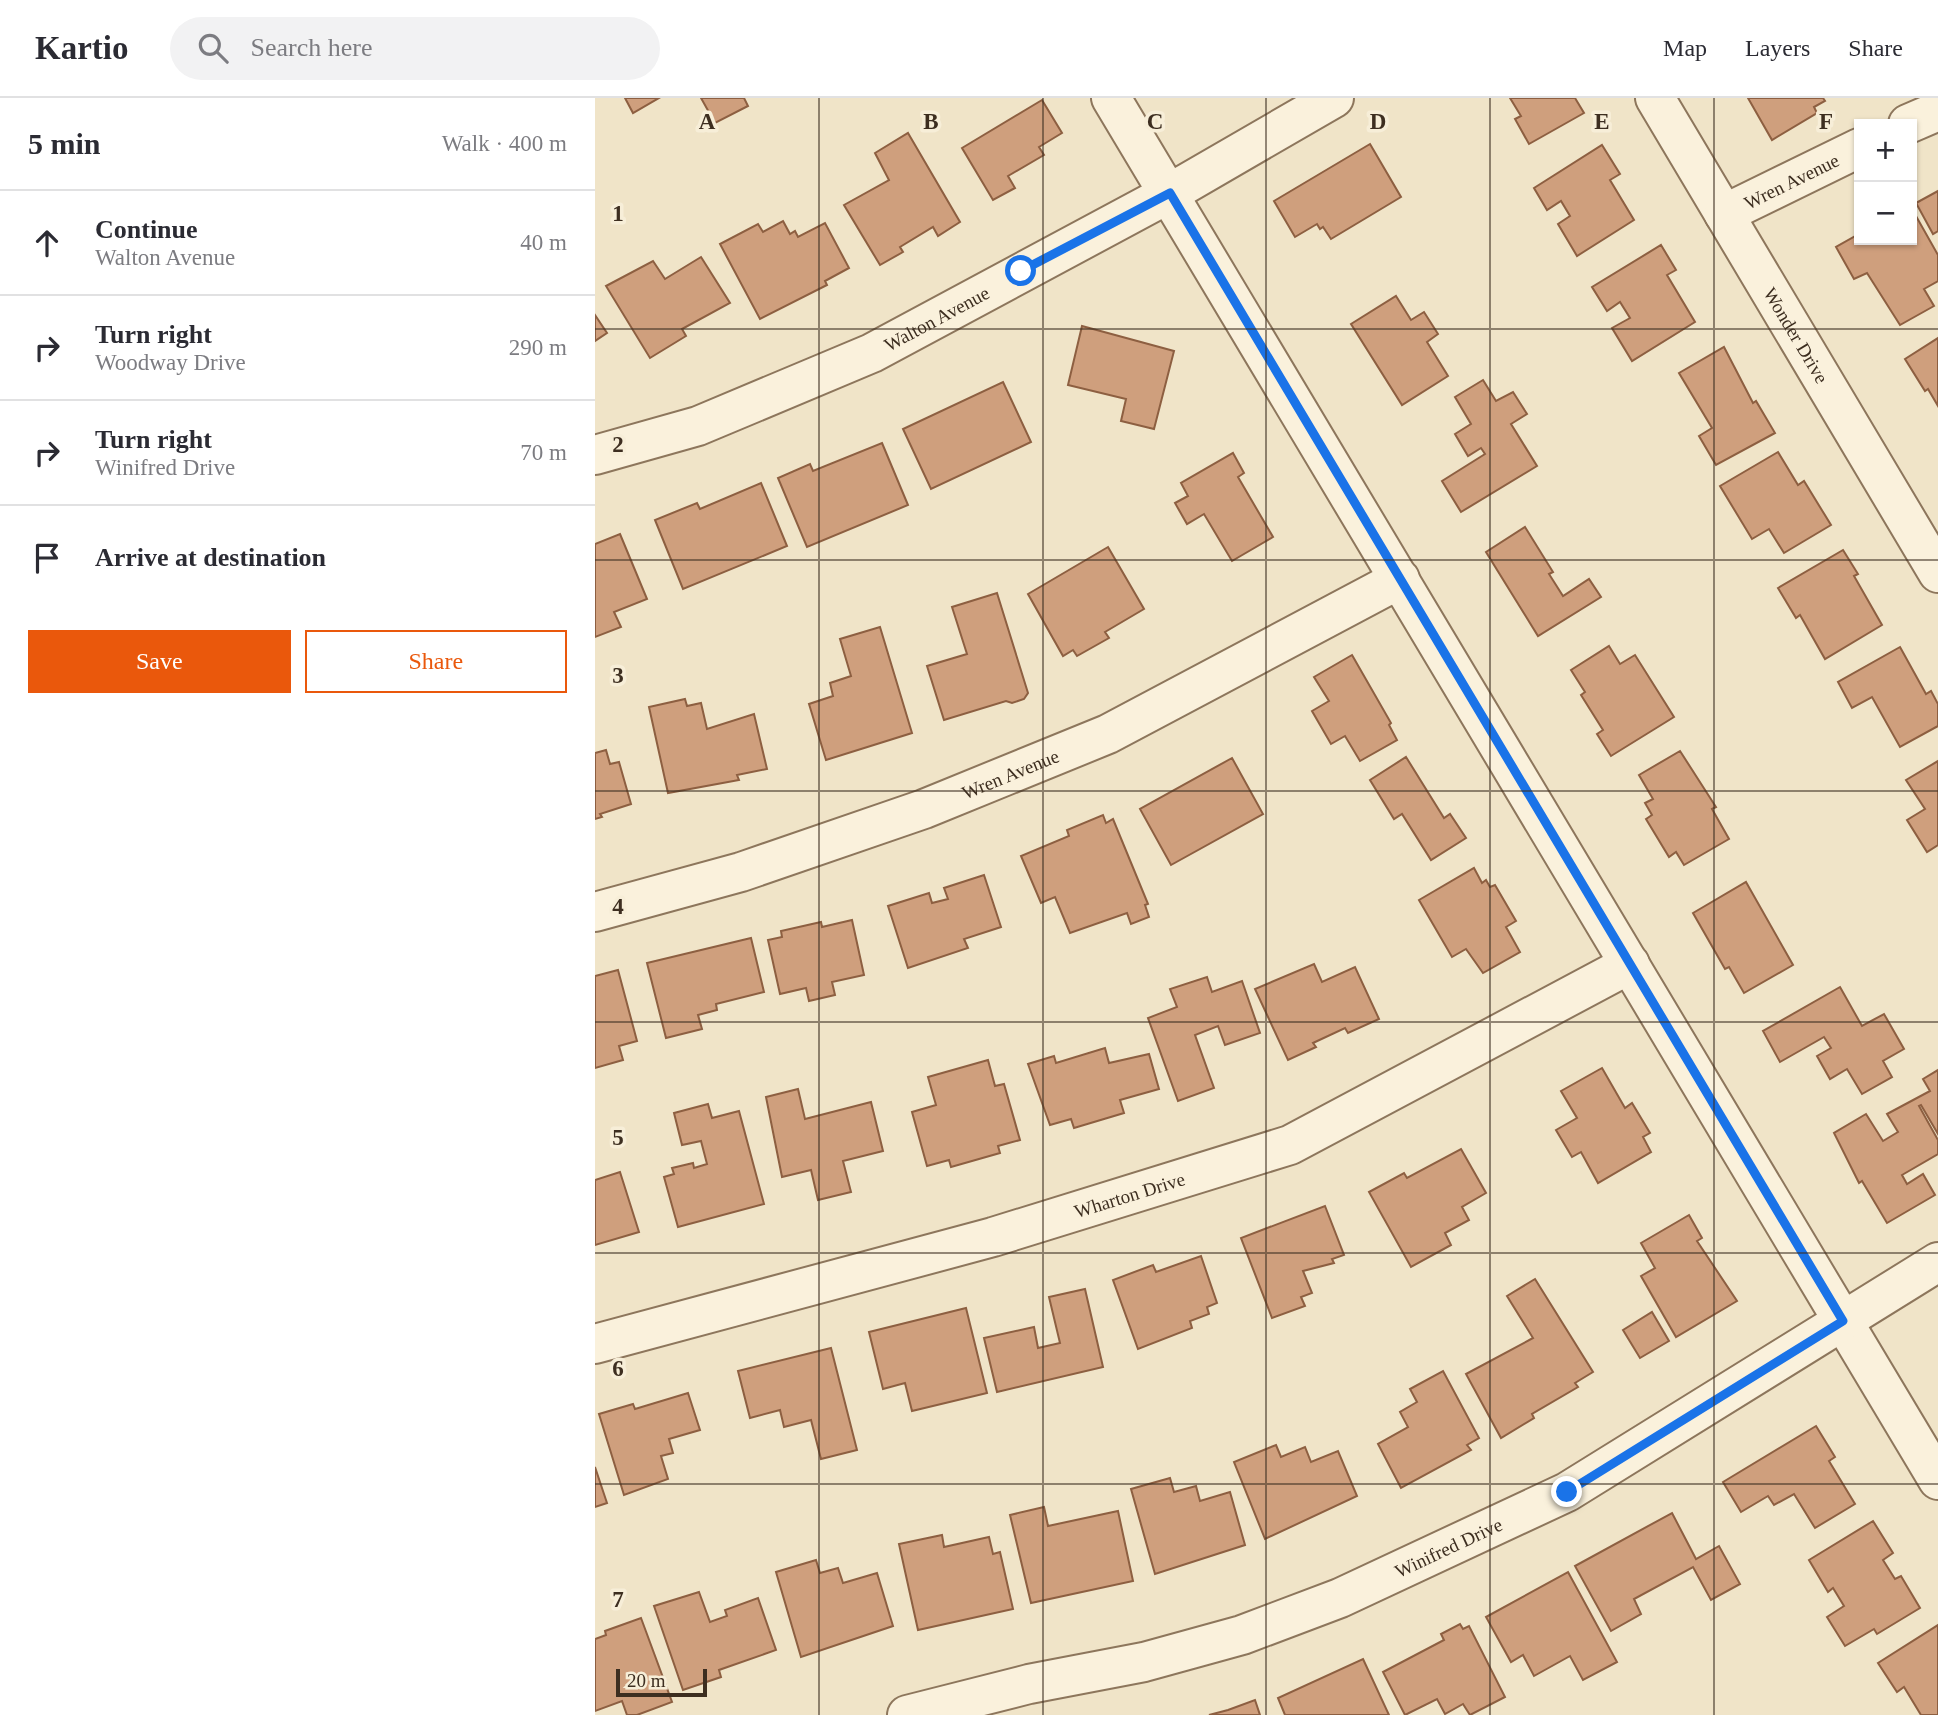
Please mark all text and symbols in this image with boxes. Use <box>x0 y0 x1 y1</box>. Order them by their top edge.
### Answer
search box <box>170 17 660 80</box>
icon: search <box>194 29 232 67</box>
text: Kartio <box>35 30 128 66</box>
text: Search here <box>250 33 372 62</box>
text: Map <box>1663 35 1707 61</box>
text: Layers <box>1745 35 1810 61</box>
text: Share <box>1848 35 1903 61</box>
text: A <box>699 109 716 134</box>
text: B <box>923 109 939 134</box>
text: C <box>1147 109 1163 134</box>
text: D <box>1370 109 1386 134</box>
text: E <box>1594 109 1610 134</box>
text: F <box>1819 109 1833 134</box>
map controls <box>1854 119 1917 245</box>
button: + <box>1854 119 1917 182</box>
text: 5 min <box>28 127 101 160</box>
text: Walk · 400 m <box>442 131 567 156</box>
street label: Wren Avenue <box>1741 149 1842 214</box>
button: − <box>1854 182 1917 245</box>
text: 1 <box>612 201 624 226</box>
text: Continue <box>95 215 198 244</box>
icon: ahead <box>28 224 66 262</box>
text: 40 m <box>520 230 567 255</box>
text: Walton Avenue <box>95 245 235 270</box>
route start <box>1005 255 1036 286</box>
street label: Walton Avenue <box>881 282 993 355</box>
street label: Wonder Drive <box>1759 284 1832 387</box>
text: Turn right <box>95 320 212 349</box>
icon: right <box>28 329 66 367</box>
text: 290 m <box>509 335 567 360</box>
text: Woodway Drive <box>95 350 246 375</box>
text: Turn right <box>95 425 212 454</box>
text: 2 <box>612 432 624 457</box>
icon: right <box>28 434 66 472</box>
text: 70 m <box>520 440 567 465</box>
text: Winifred Drive <box>95 455 235 480</box>
icon: arrive <box>28 539 66 577</box>
text: Arrive at destination <box>95 543 326 572</box>
button: Save <box>28 630 291 693</box>
button: Share <box>305 630 567 693</box>
text: 3 <box>612 663 624 688</box>
street label: Wren Avenue <box>959 745 1062 803</box>
text: 4 <box>612 894 624 919</box>
text: 5 <box>612 1125 624 1150</box>
street label: Wharton Drive <box>1072 1168 1187 1222</box>
text: 6 <box>612 1356 624 1381</box>
route end <box>1551 1476 1582 1507</box>
street label: Winifred Drive <box>1392 1514 1506 1582</box>
text: 7 <box>612 1587 624 1612</box>
scale bar <box>616 1666 707 1698</box>
text: 20 m <box>627 1670 666 1691</box>

